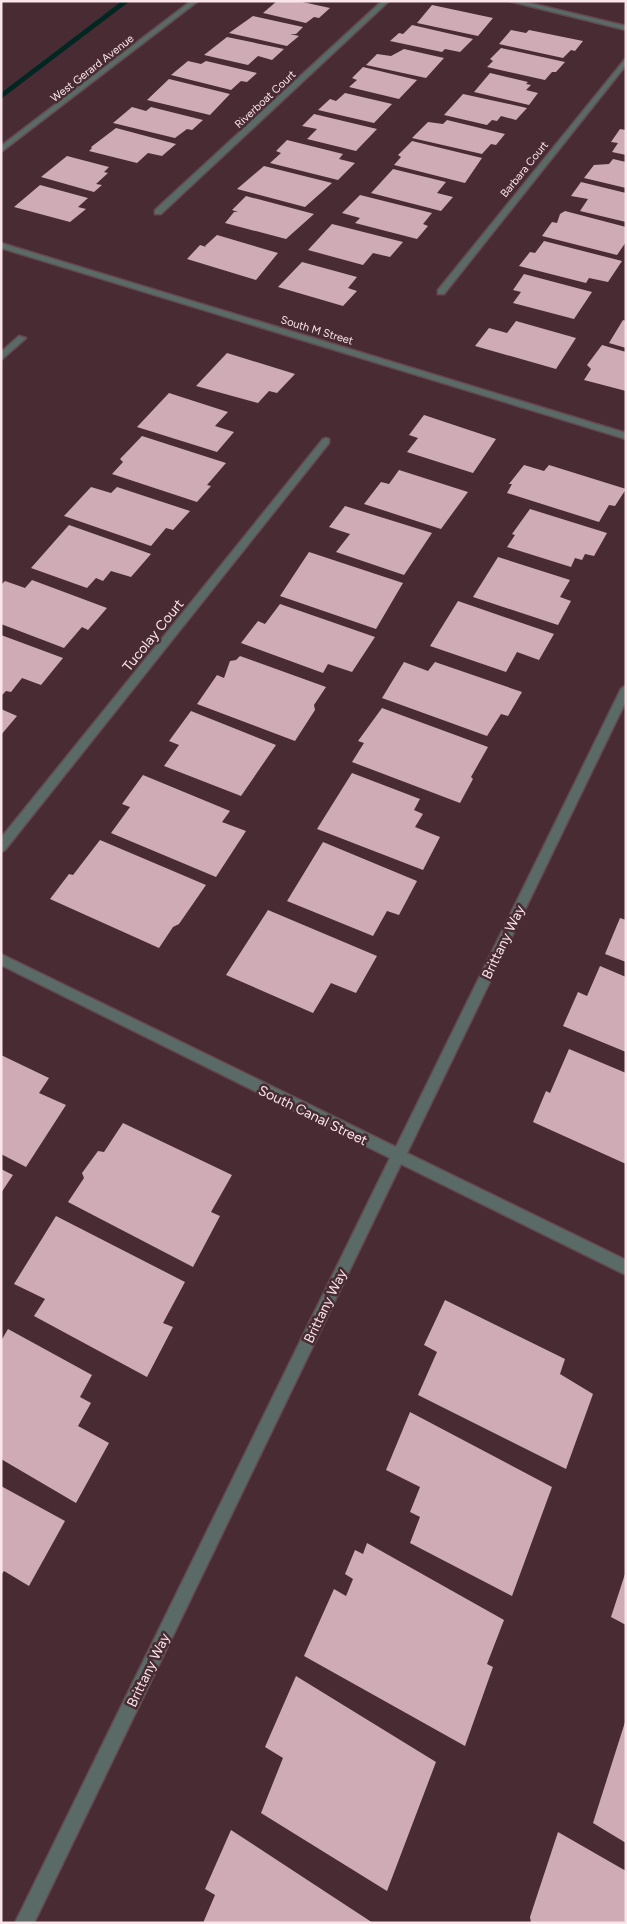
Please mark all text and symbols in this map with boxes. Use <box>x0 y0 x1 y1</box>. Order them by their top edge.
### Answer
street label: West Gerard Avenue <box>48 32 136 105</box>
street label: Riverboat Court <box>232 68 298 131</box>
street label: Barbara Court <box>498 139 551 200</box>
street label: South M Street <box>279 313 355 348</box>
street label: Tucolay Court <box>119 596 188 675</box>
street label: Brittany Way <box>478 902 529 982</box>
street label: South Canal Street <box>256 1082 370 1149</box>
street label: Brittany Way <box>300 1266 351 1346</box>
street label: Brittany Way <box>123 1630 174 1710</box>

